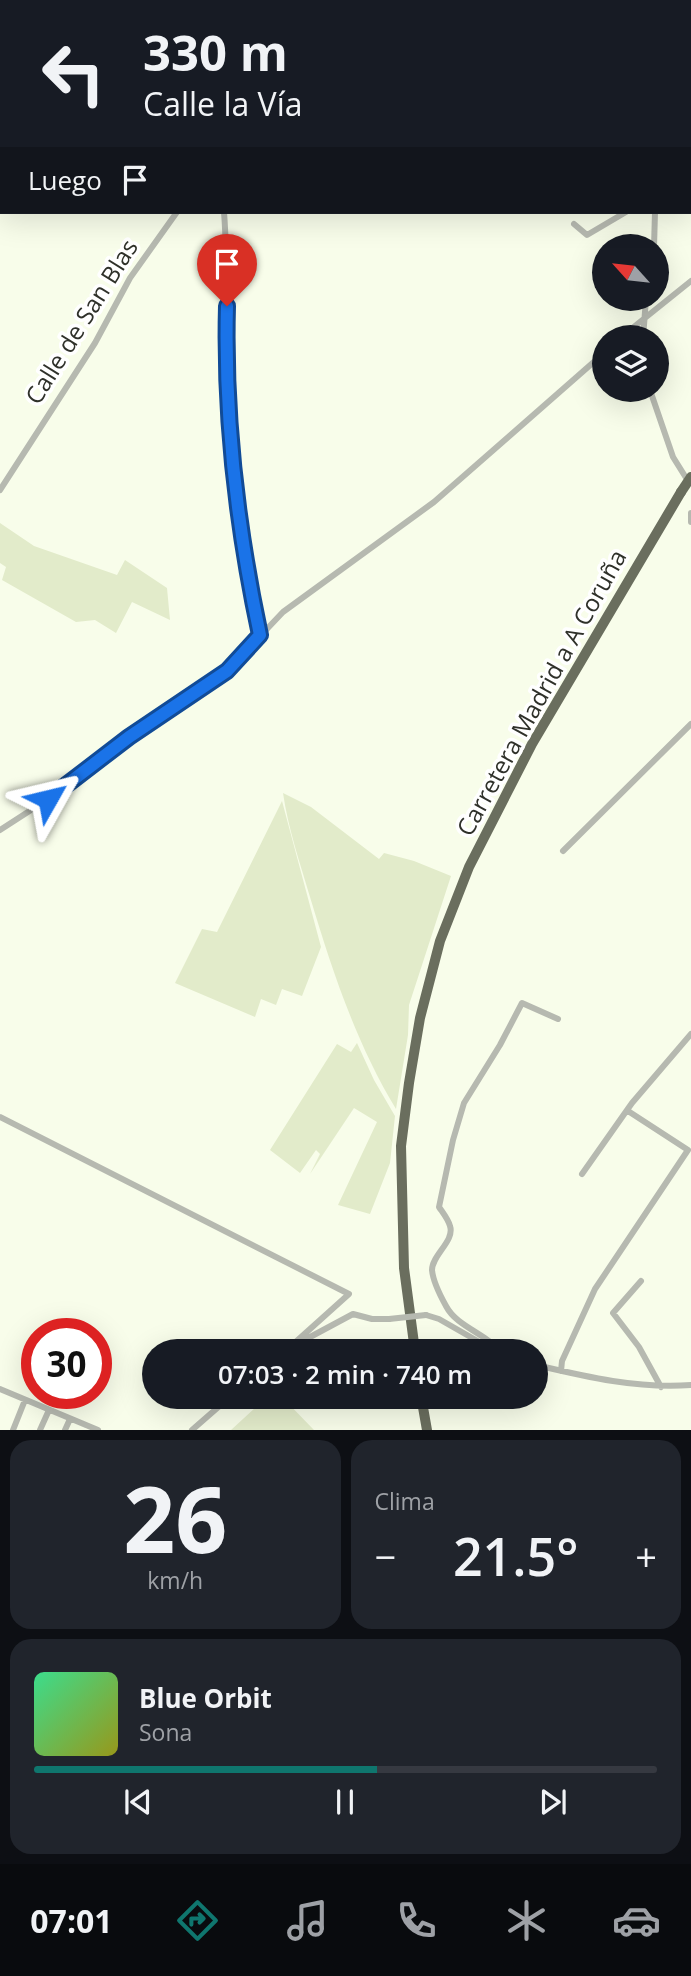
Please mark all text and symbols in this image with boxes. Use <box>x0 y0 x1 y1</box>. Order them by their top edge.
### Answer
text: 330 m <box>143 19 288 85</box>
icon: left <box>28 28 119 119</box>
text: Calle la Vía <box>143 82 302 125</box>
icon: arrive <box>116 161 154 199</box>
text: Luego <box>28 162 102 198</box>
street label: Calle de San Blas <box>17 233 145 410</box>
pin <box>197 234 257 306</box>
north arrow <box>592 234 668 312</box>
map controls <box>592 234 669 402</box>
icon: arrive <box>208 245 246 283</box>
button: layers <box>592 325 669 402</box>
street label: Carretera Madrid a A Coruña <box>448 543 633 841</box>
position arrow <box>11 762 85 836</box>
speed limit sign: 30 <box>21 1318 112 1409</box>
text: 07:03 · 2 min · 740 m <box>218 1356 472 1392</box>
text: 26 <box>123 1456 227 1580</box>
text: Clima <box>375 1485 435 1517</box>
text: 21.5° <box>453 1520 579 1591</box>
text: − <box>375 1530 396 1582</box>
text: + <box>635 1530 657 1582</box>
text: km/h <box>147 1564 203 1596</box>
text: Blue Orbit <box>139 1680 272 1716</box>
text: Sona <box>139 1716 192 1748</box>
icon: previous <box>119 1783 157 1821</box>
icon: pause <box>326 1783 364 1821</box>
icon: next <box>534 1783 572 1821</box>
icon: directions <box>173 1896 222 1945</box>
icon: music <box>283 1896 332 1945</box>
icon: phone <box>392 1896 441 1945</box>
icon: climate <box>502 1896 551 1945</box>
icon: car <box>612 1896 661 1945</box>
text: 07:01 <box>30 1899 113 1942</box>

